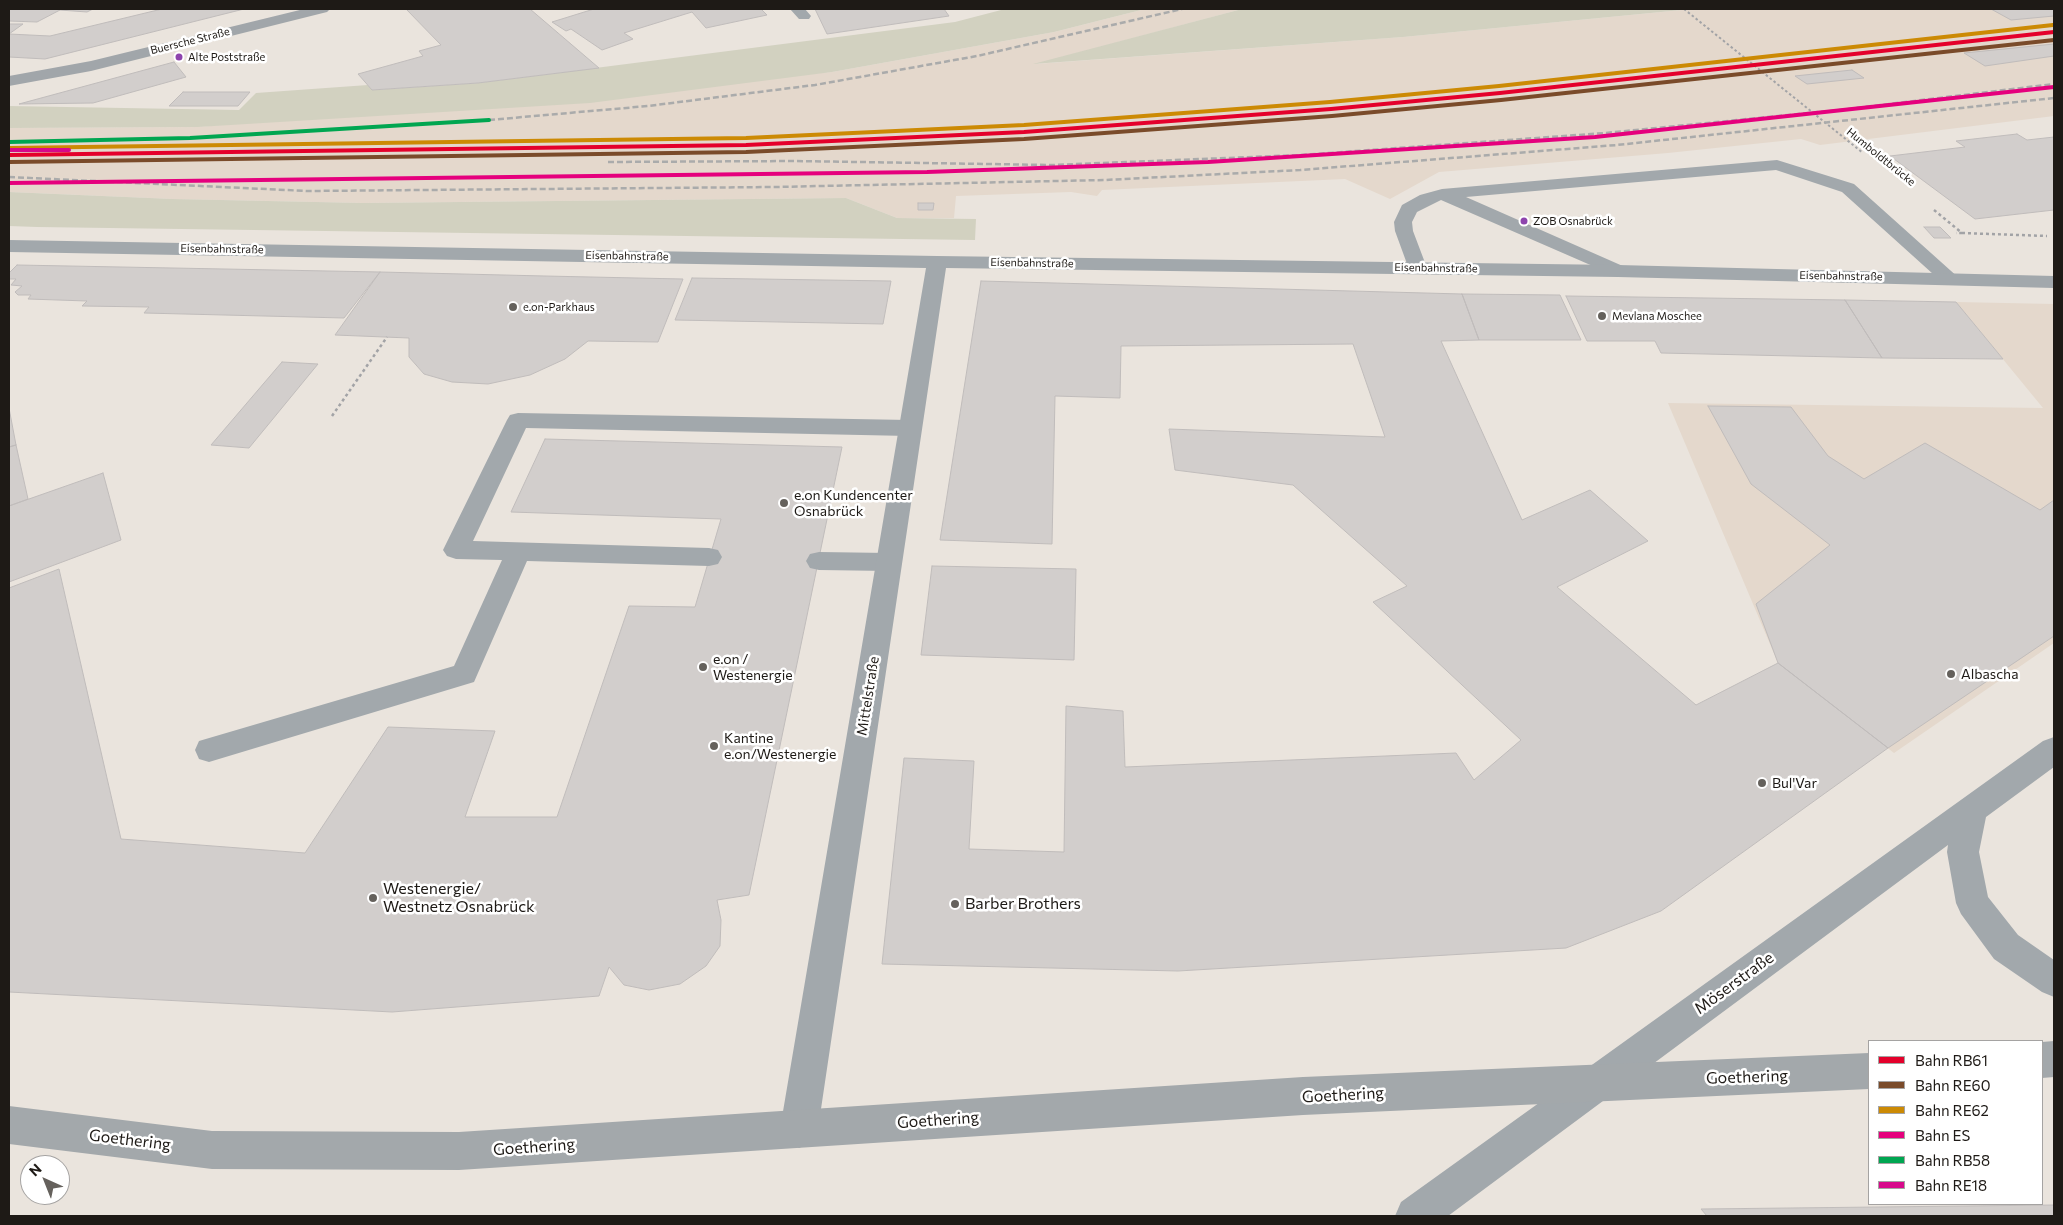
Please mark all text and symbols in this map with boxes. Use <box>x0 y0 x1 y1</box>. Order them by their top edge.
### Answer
street label: Buersche Straße <box>149 25 231 57</box>
place label: Alte Poststraße <box>188 50 265 64</box>
marker: Alte Poststraße <box>174 52 184 62</box>
street label: Humboldtbrücke <box>1844 125 1918 189</box>
place label: ZOB Osnabrück <box>1533 214 1613 228</box>
marker: ZOB Osnabrück <box>1519 216 1529 226</box>
street label: Eisenbahnstraße <box>180 242 264 256</box>
street label: Eisenbahnstraße <box>585 249 669 263</box>
street label: Eisenbahnstraße <box>990 256 1074 270</box>
street label: Eisenbahnstraße <box>1394 261 1478 275</box>
street label: Eisenbahnstraße <box>1799 269 1883 283</box>
place label: e.on-Parkhaus <box>523 300 595 314</box>
marker: e.on-Parkhaus <box>507 301 519 313</box>
place label: Mevlana Moschee <box>1612 309 1702 323</box>
marker: Mevlana Moschee <box>1596 310 1608 322</box>
place label: e.on Kundencenter Osnabrück <box>794 487 913 520</box>
marker: e.on Kundencenter Osnabrück <box>778 497 790 509</box>
place label: e.on / Westenergie <box>713 651 793 684</box>
street label: Mittelstraße <box>853 655 883 737</box>
marker: e.on / Westenergie <box>697 661 709 673</box>
place label: Albascha <box>1961 666 2018 682</box>
marker: Albascha <box>1945 668 1957 680</box>
place label: Kantine e.on/Westenergie <box>724 730 836 762</box>
marker: Kantine e.on/Westenergie <box>708 740 720 752</box>
place label: Bul'Var <box>1772 775 1817 791</box>
marker: Bul'Var <box>1756 777 1768 789</box>
place label: Westenergie/ Westnetz Osnabrück <box>383 879 535 917</box>
marker: Westenergie/ Westnetz Osnabrück <box>367 892 379 904</box>
place label: Barber Brothers <box>965 894 1081 914</box>
marker: Barber Brothers <box>949 898 961 910</box>
street label: Möserstraße <box>1691 948 1777 1018</box>
legend <box>1868 1040 2043 1205</box>
text: Bahn RB61 <box>1915 1051 1988 1069</box>
street label: Goethering <box>1706 1066 1788 1088</box>
text: Bahn RE60 <box>1915 1076 1990 1094</box>
street label: Goethering <box>1301 1083 1385 1107</box>
text: Bahn RE62 <box>1915 1101 1989 1119</box>
street label: Goethering <box>896 1108 980 1132</box>
street label: Goethering <box>88 1125 172 1155</box>
text: Bahn ES <box>1915 1126 1970 1144</box>
street label: Goethering <box>492 1135 576 1159</box>
text: Bahn RB58 <box>1915 1151 1990 1169</box>
north arrow <box>20 1155 70 1205</box>
text: N <box>25 1160 45 1179</box>
text: Bahn RE18 <box>1915 1176 1987 1194</box>

